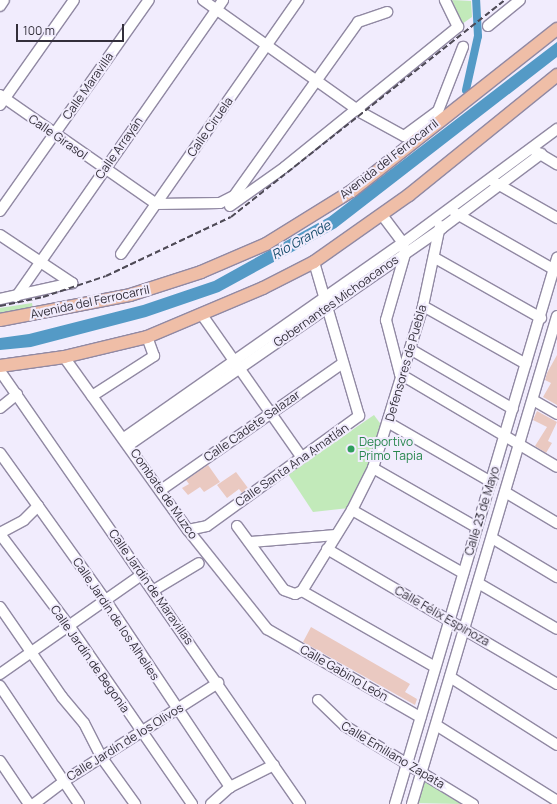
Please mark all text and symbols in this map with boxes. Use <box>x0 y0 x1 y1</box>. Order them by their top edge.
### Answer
scale bar <box>18 16 126 42</box>
text: 100 m <box>23 22 55 39</box>
street label: Calle Maravilla <box>60 50 116 122</box>
street label: Calle Ciruela <box>184 94 236 160</box>
street label: Calle Girasol <box>26 111 90 163</box>
street label: Calle Arrayán <box>92 114 146 182</box>
street label: Avenida del Ferrocarril <box>337 116 441 202</box>
water label: Río Grande <box>269 217 333 263</box>
street label: Gobernantes Michoacanos <box>271 252 401 350</box>
street label: Avenida del Ferrocarril <box>29 282 151 322</box>
street label: Defensores de Puebla <box>382 303 430 423</box>
street label: Calle Cadete Salazar <box>201 387 303 465</box>
street label: Calle Santa Ana Amatlán <box>233 420 351 510</box>
place label: Deportivo Primo Tapia <box>359 435 423 463</box>
marker: Deportivo Primo Tapia <box>346 444 356 454</box>
street label: Combate de Muzco <box>127 446 201 542</box>
street label: Calle 23 de Mayo <box>462 465 502 557</box>
street label: Calle Jardín de Maravillas <box>106 527 196 647</box>
street label: Calle Jardín de los Alhelies <box>70 555 162 683</box>
street label: Calle Félix Espinoza <box>392 583 492 649</box>
street label: Calle Jardín de Begonia <box>47 603 133 715</box>
street label: Calle Gabino León <box>297 642 391 704</box>
street label: Calle Jardín de los Olivos <box>64 700 186 784</box>
street label: Calle Emiliano Zapata <box>339 718 447 792</box>

